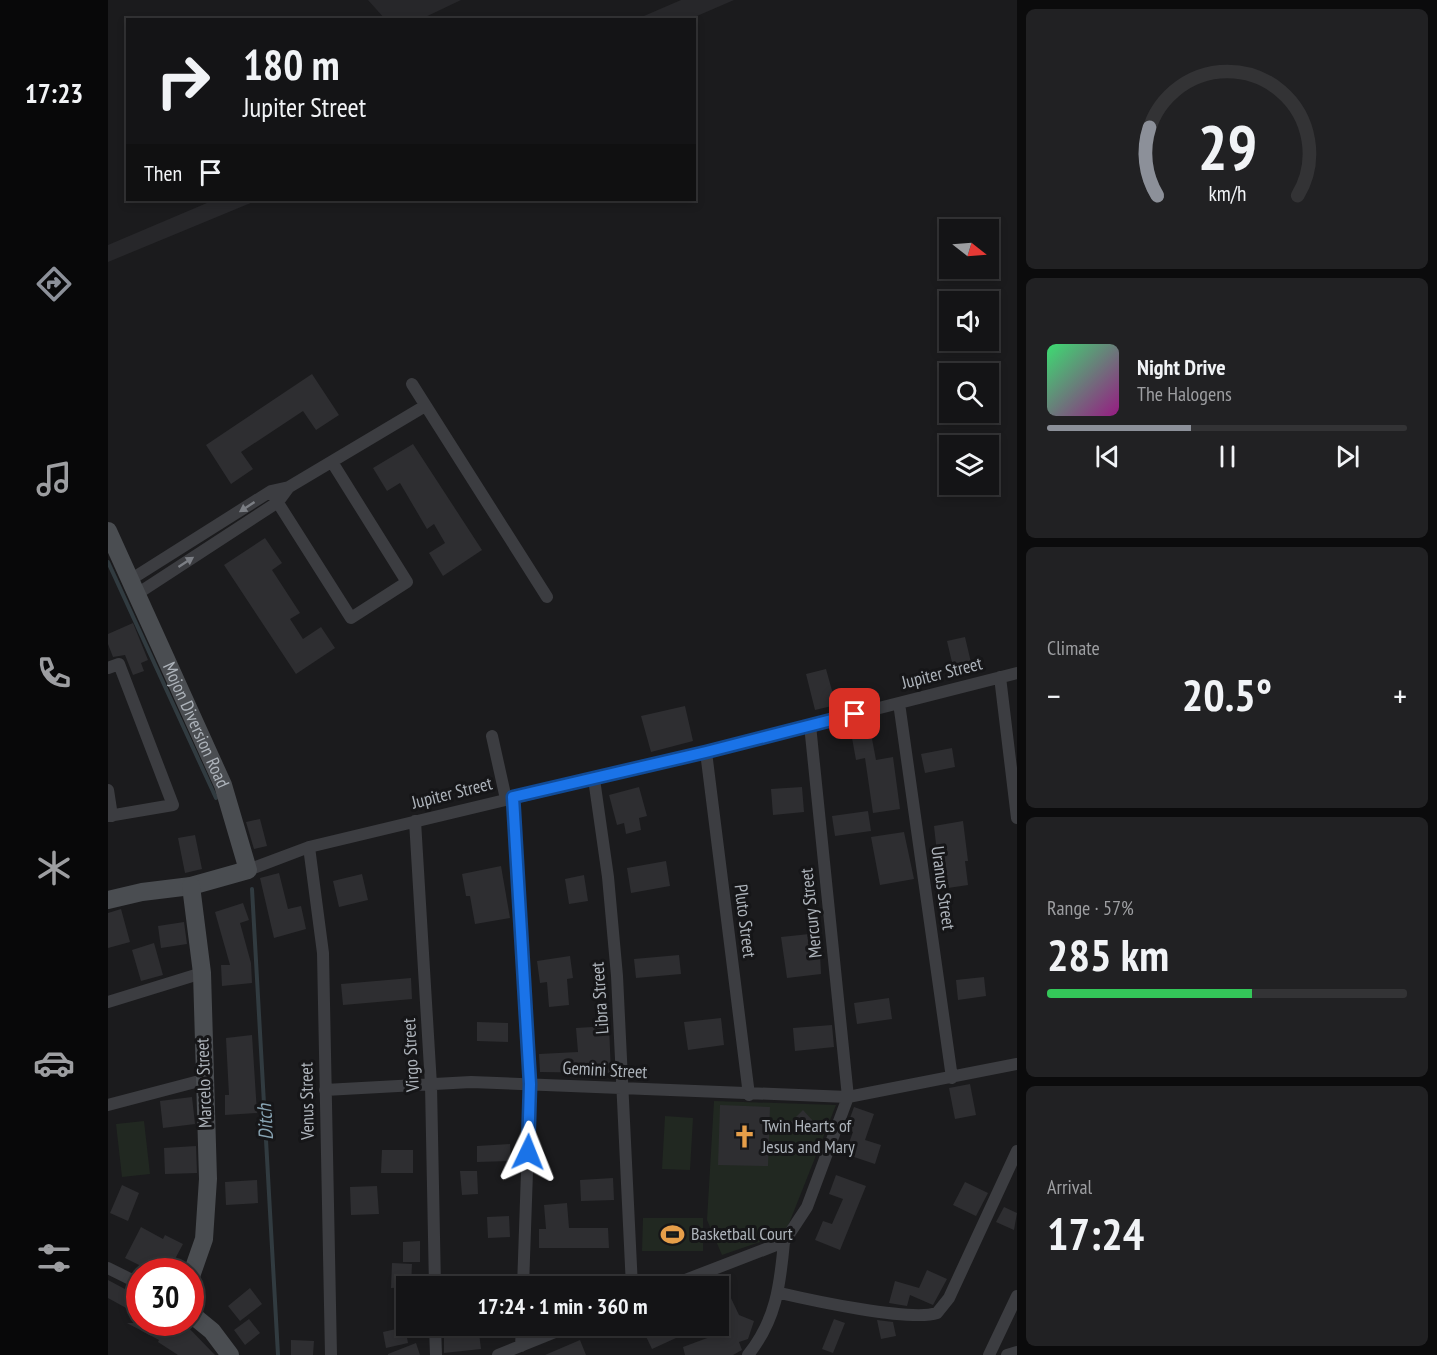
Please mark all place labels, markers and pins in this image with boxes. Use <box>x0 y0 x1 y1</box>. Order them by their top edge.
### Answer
pin <box>829 688 880 739</box>
place label: Twin Hearts of Jesus and Mary <box>761 1114 855 1158</box>
church icon: Twin Hearts of Jesus and Mary <box>731 1123 757 1149</box>
sports icon: Basketball Court <box>660 1221 686 1247</box>
place label: Basketball Court <box>691 1222 793 1245</box>

